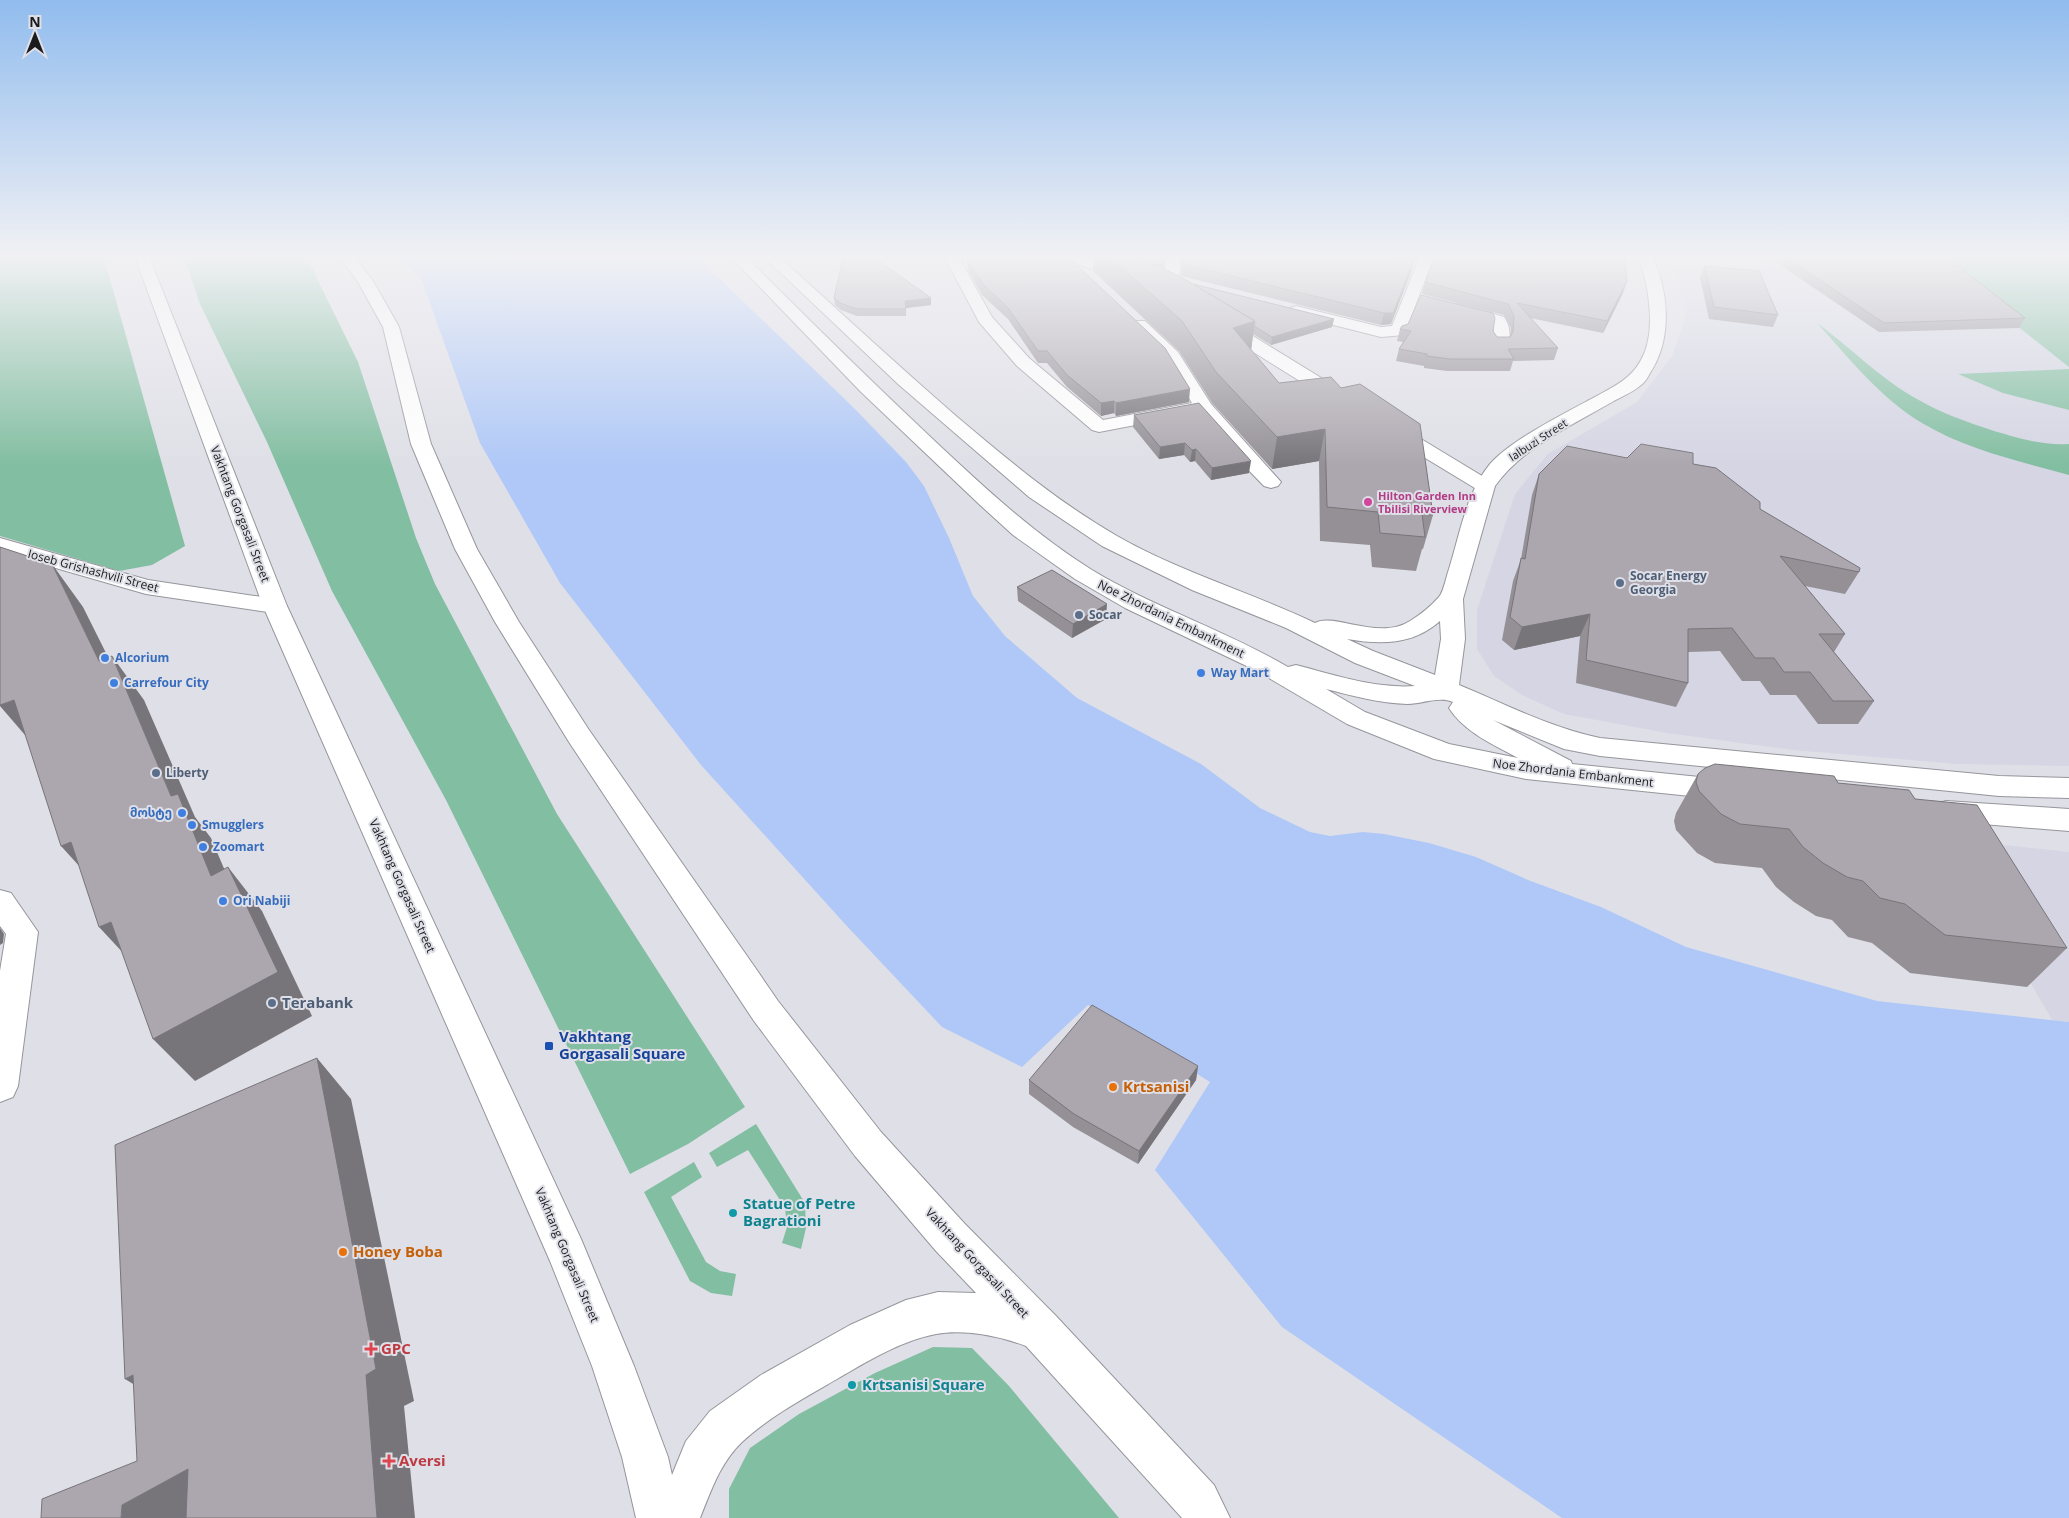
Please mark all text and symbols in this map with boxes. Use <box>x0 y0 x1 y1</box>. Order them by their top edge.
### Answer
north arrow <box>10 10 60 60</box>
text: N <box>29 12 41 31</box>
street label: Ialbuzi Street <box>1506 415 1570 464</box>
street label: Vakhtang Gorgasali Street <box>207 443 274 584</box>
place label: Hilton Garden Inn Tbilisi Riverview <box>1378 488 1476 516</box>
marker: Hilton Garden Inn Tbilisi Riverview <box>1362 496 1374 508</box>
street label: Ioseb Grishashvili Street <box>26 545 160 596</box>
place label: Socar Energy Georgia <box>1630 567 1707 598</box>
street label: Noe Zhordania Embankment <box>1095 575 1248 662</box>
marker: Socar Energy Georgia <box>1614 577 1626 589</box>
place label: Socar <box>1089 606 1122 623</box>
marker: Socar <box>1073 609 1085 621</box>
place label: Alcorium <box>115 649 169 666</box>
marker: Alcorium <box>99 652 111 664</box>
place label: Way Mart <box>1211 664 1269 681</box>
marker: Way Mart <box>1195 667 1207 679</box>
place label: Carrefour City <box>124 674 209 691</box>
marker: Carrefour City <box>108 677 120 689</box>
street label: Noe Zhordania Embankment <box>1492 754 1654 791</box>
place label: Liberty <box>166 764 209 781</box>
marker: Liberty <box>150 767 162 779</box>
place label: მოსტე <box>130 804 172 821</box>
marker: მოსტე <box>176 807 188 819</box>
place label: Smugglers <box>202 816 264 833</box>
street label: Vakhtang Gorgasali Street <box>365 816 440 955</box>
marker: Smugglers <box>186 819 198 831</box>
place label: Zoomart <box>213 838 265 855</box>
marker: Zoomart <box>197 841 209 853</box>
place label: Ori Nabiji <box>233 892 290 909</box>
marker: Ori Nabiji <box>217 895 229 907</box>
place label: Terabank <box>282 992 354 1012</box>
marker: Terabank <box>266 997 278 1009</box>
place label: Vakhtang Gorgasali Square <box>559 1026 686 1063</box>
marker: Vakhtang Gorgasali Square <box>543 1040 555 1052</box>
place label: Krtsanisi <box>1123 1076 1189 1096</box>
marker: Krtsanisi <box>1107 1081 1119 1093</box>
street label: Vakhtang Gorgasali Street <box>531 1185 604 1325</box>
place label: Statue of Petre Bagrationi <box>743 1193 856 1230</box>
street label: Vakhtang Gorgasali Street <box>922 1204 1033 1321</box>
marker: Statue of Petre Bagrationi <box>727 1207 739 1219</box>
place label: Honey Boba <box>353 1241 443 1261</box>
marker: Honey Boba <box>337 1246 349 1258</box>
place label: GPC <box>381 1338 411 1358</box>
marker: GPC <box>365 1343 377 1355</box>
place label: Krtsanisi Square <box>862 1374 985 1394</box>
marker: Krtsanisi Square <box>846 1379 858 1391</box>
place label: Aversi <box>399 1450 446 1470</box>
marker: Aversi <box>383 1455 395 1467</box>

